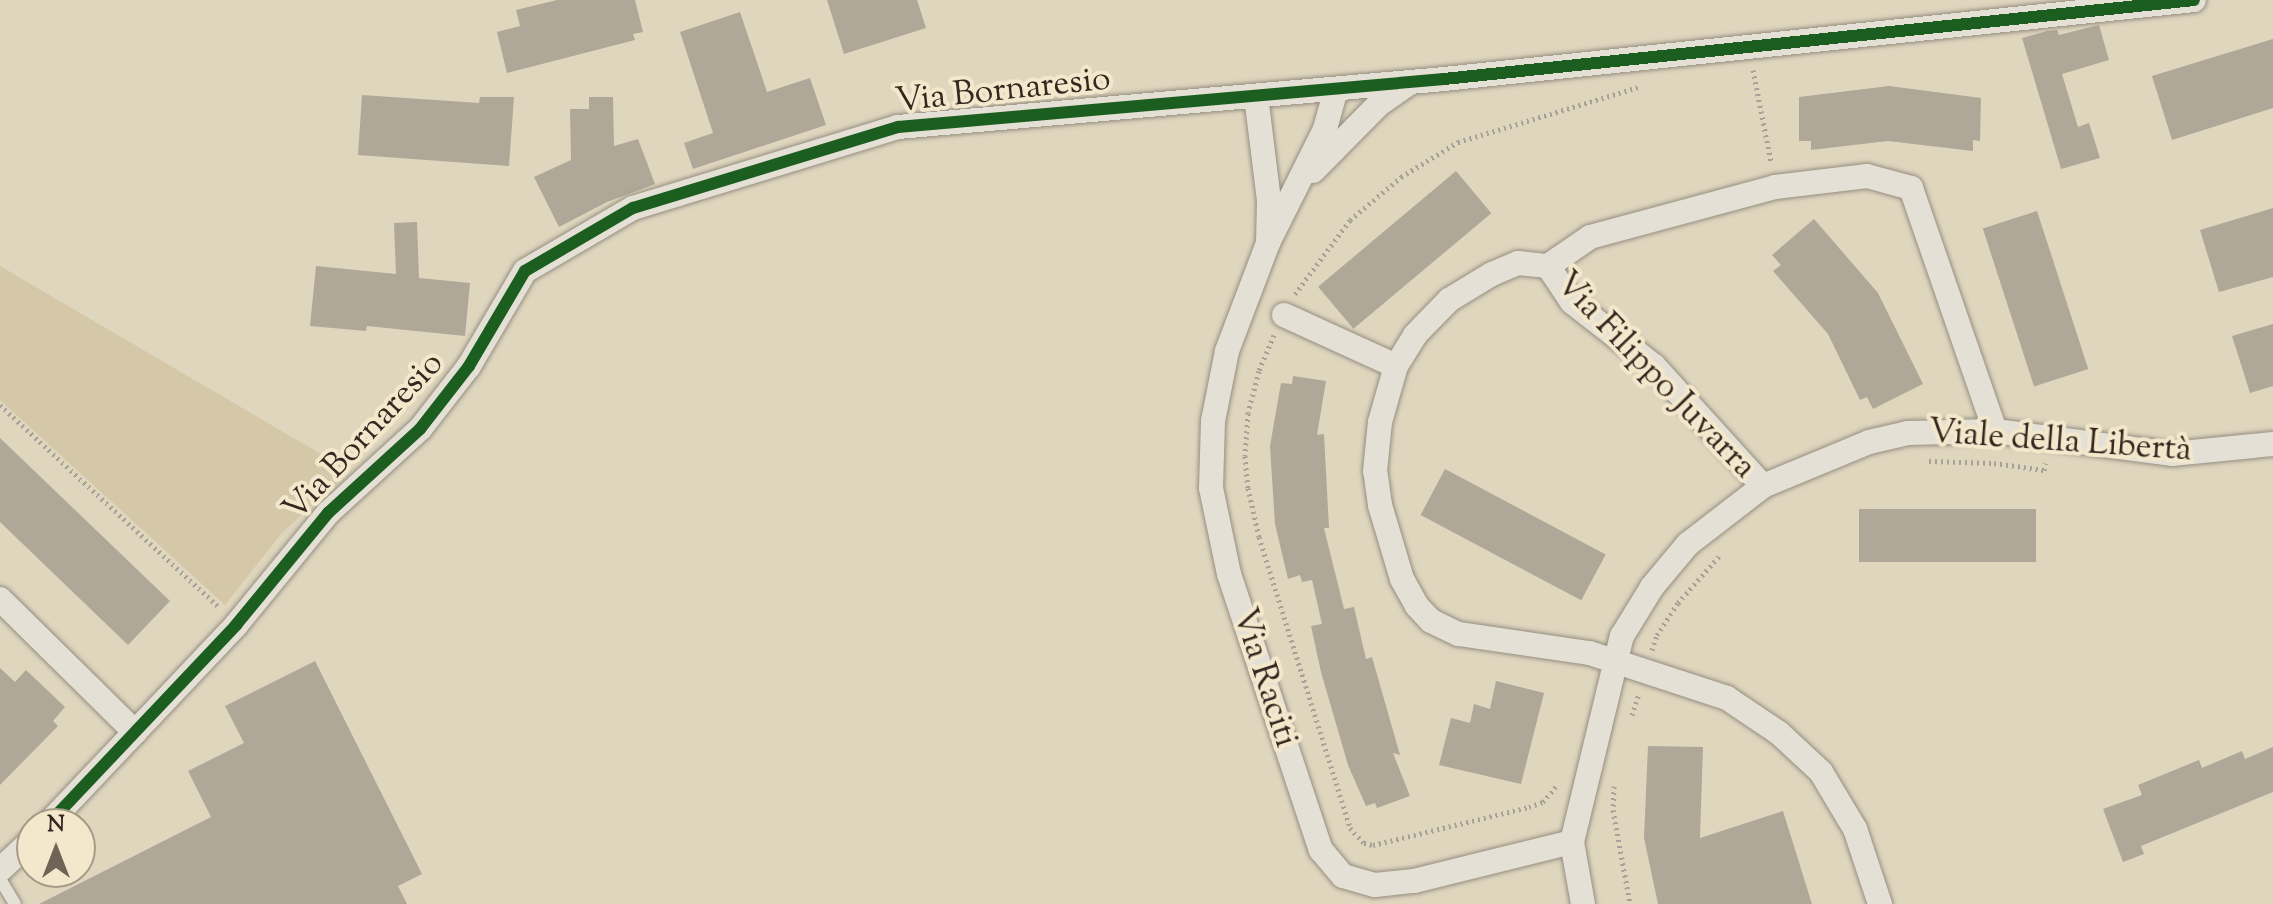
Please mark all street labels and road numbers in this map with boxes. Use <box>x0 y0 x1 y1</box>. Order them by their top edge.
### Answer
street label: Via Bornaresio <box>893 59 1113 123</box>
street label: Via Filippo Juvarra <box>1546 264 1764 488</box>
street label: Via Bornaresio <box>275 344 453 530</box>
street label: Viale della Libertà <box>1927 412 2193 472</box>
street label: Via Raciti <box>1222 603 1306 753</box>

